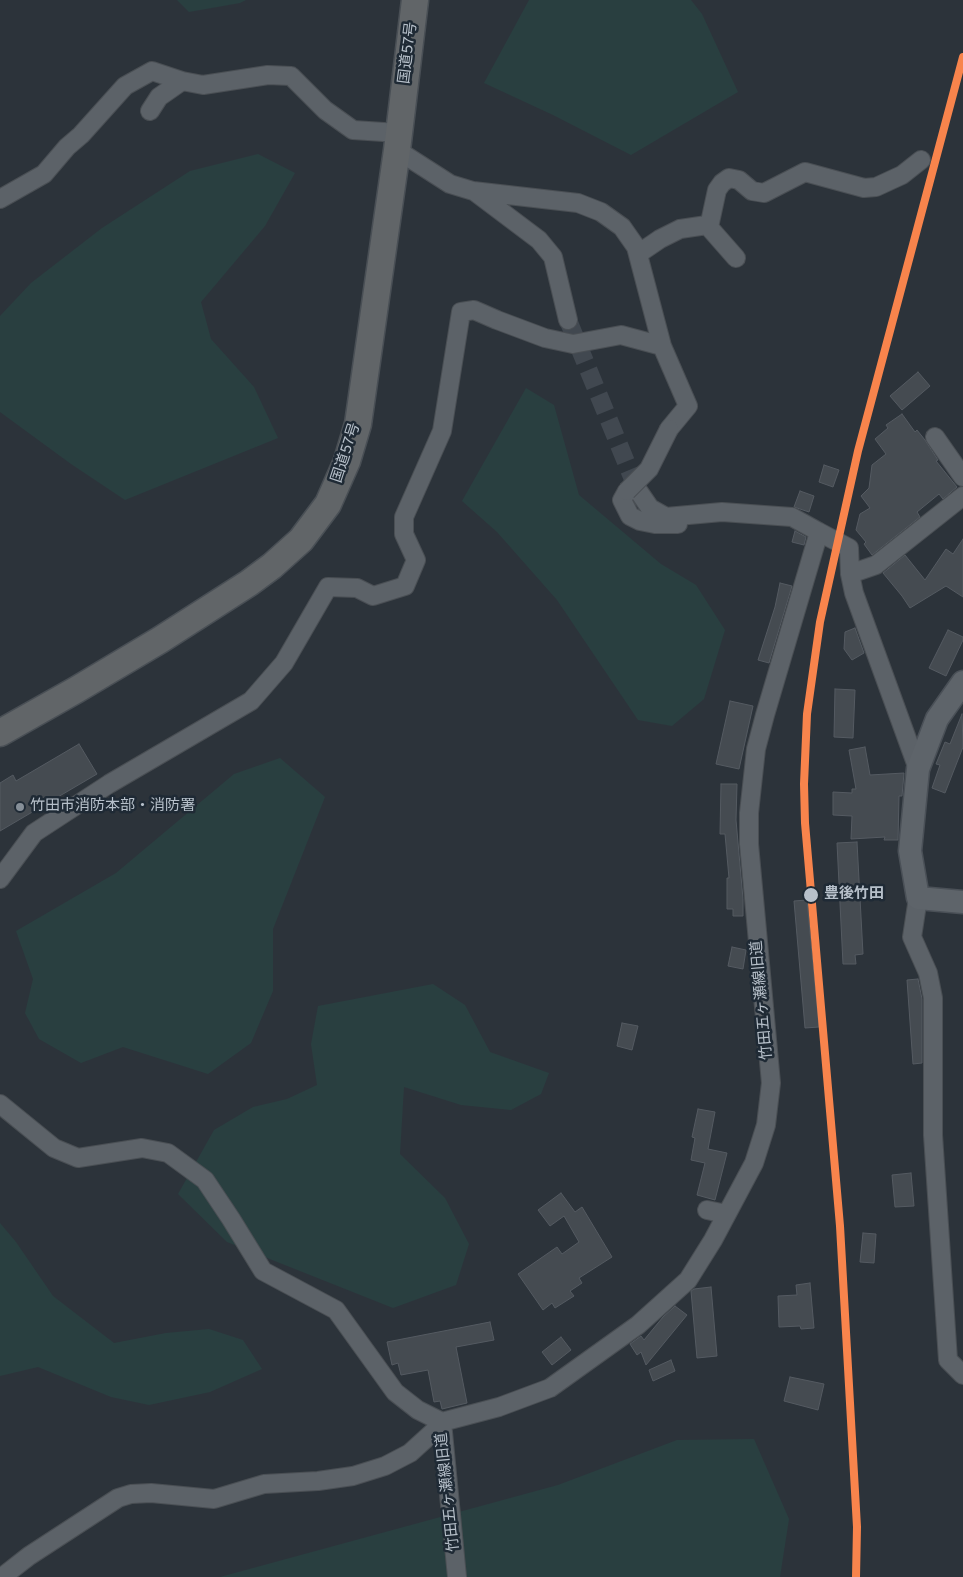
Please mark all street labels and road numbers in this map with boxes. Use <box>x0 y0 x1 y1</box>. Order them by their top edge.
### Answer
street label: 国道57号 <box>396 21 422 85</box>
street label: 国道57号 <box>329 421 365 485</box>
street label: 竹田五ヶ瀬線旧道 <box>749 939 777 1061</box>
street label: 竹田五ヶ瀬線旧道 <box>434 1431 464 1553</box>

